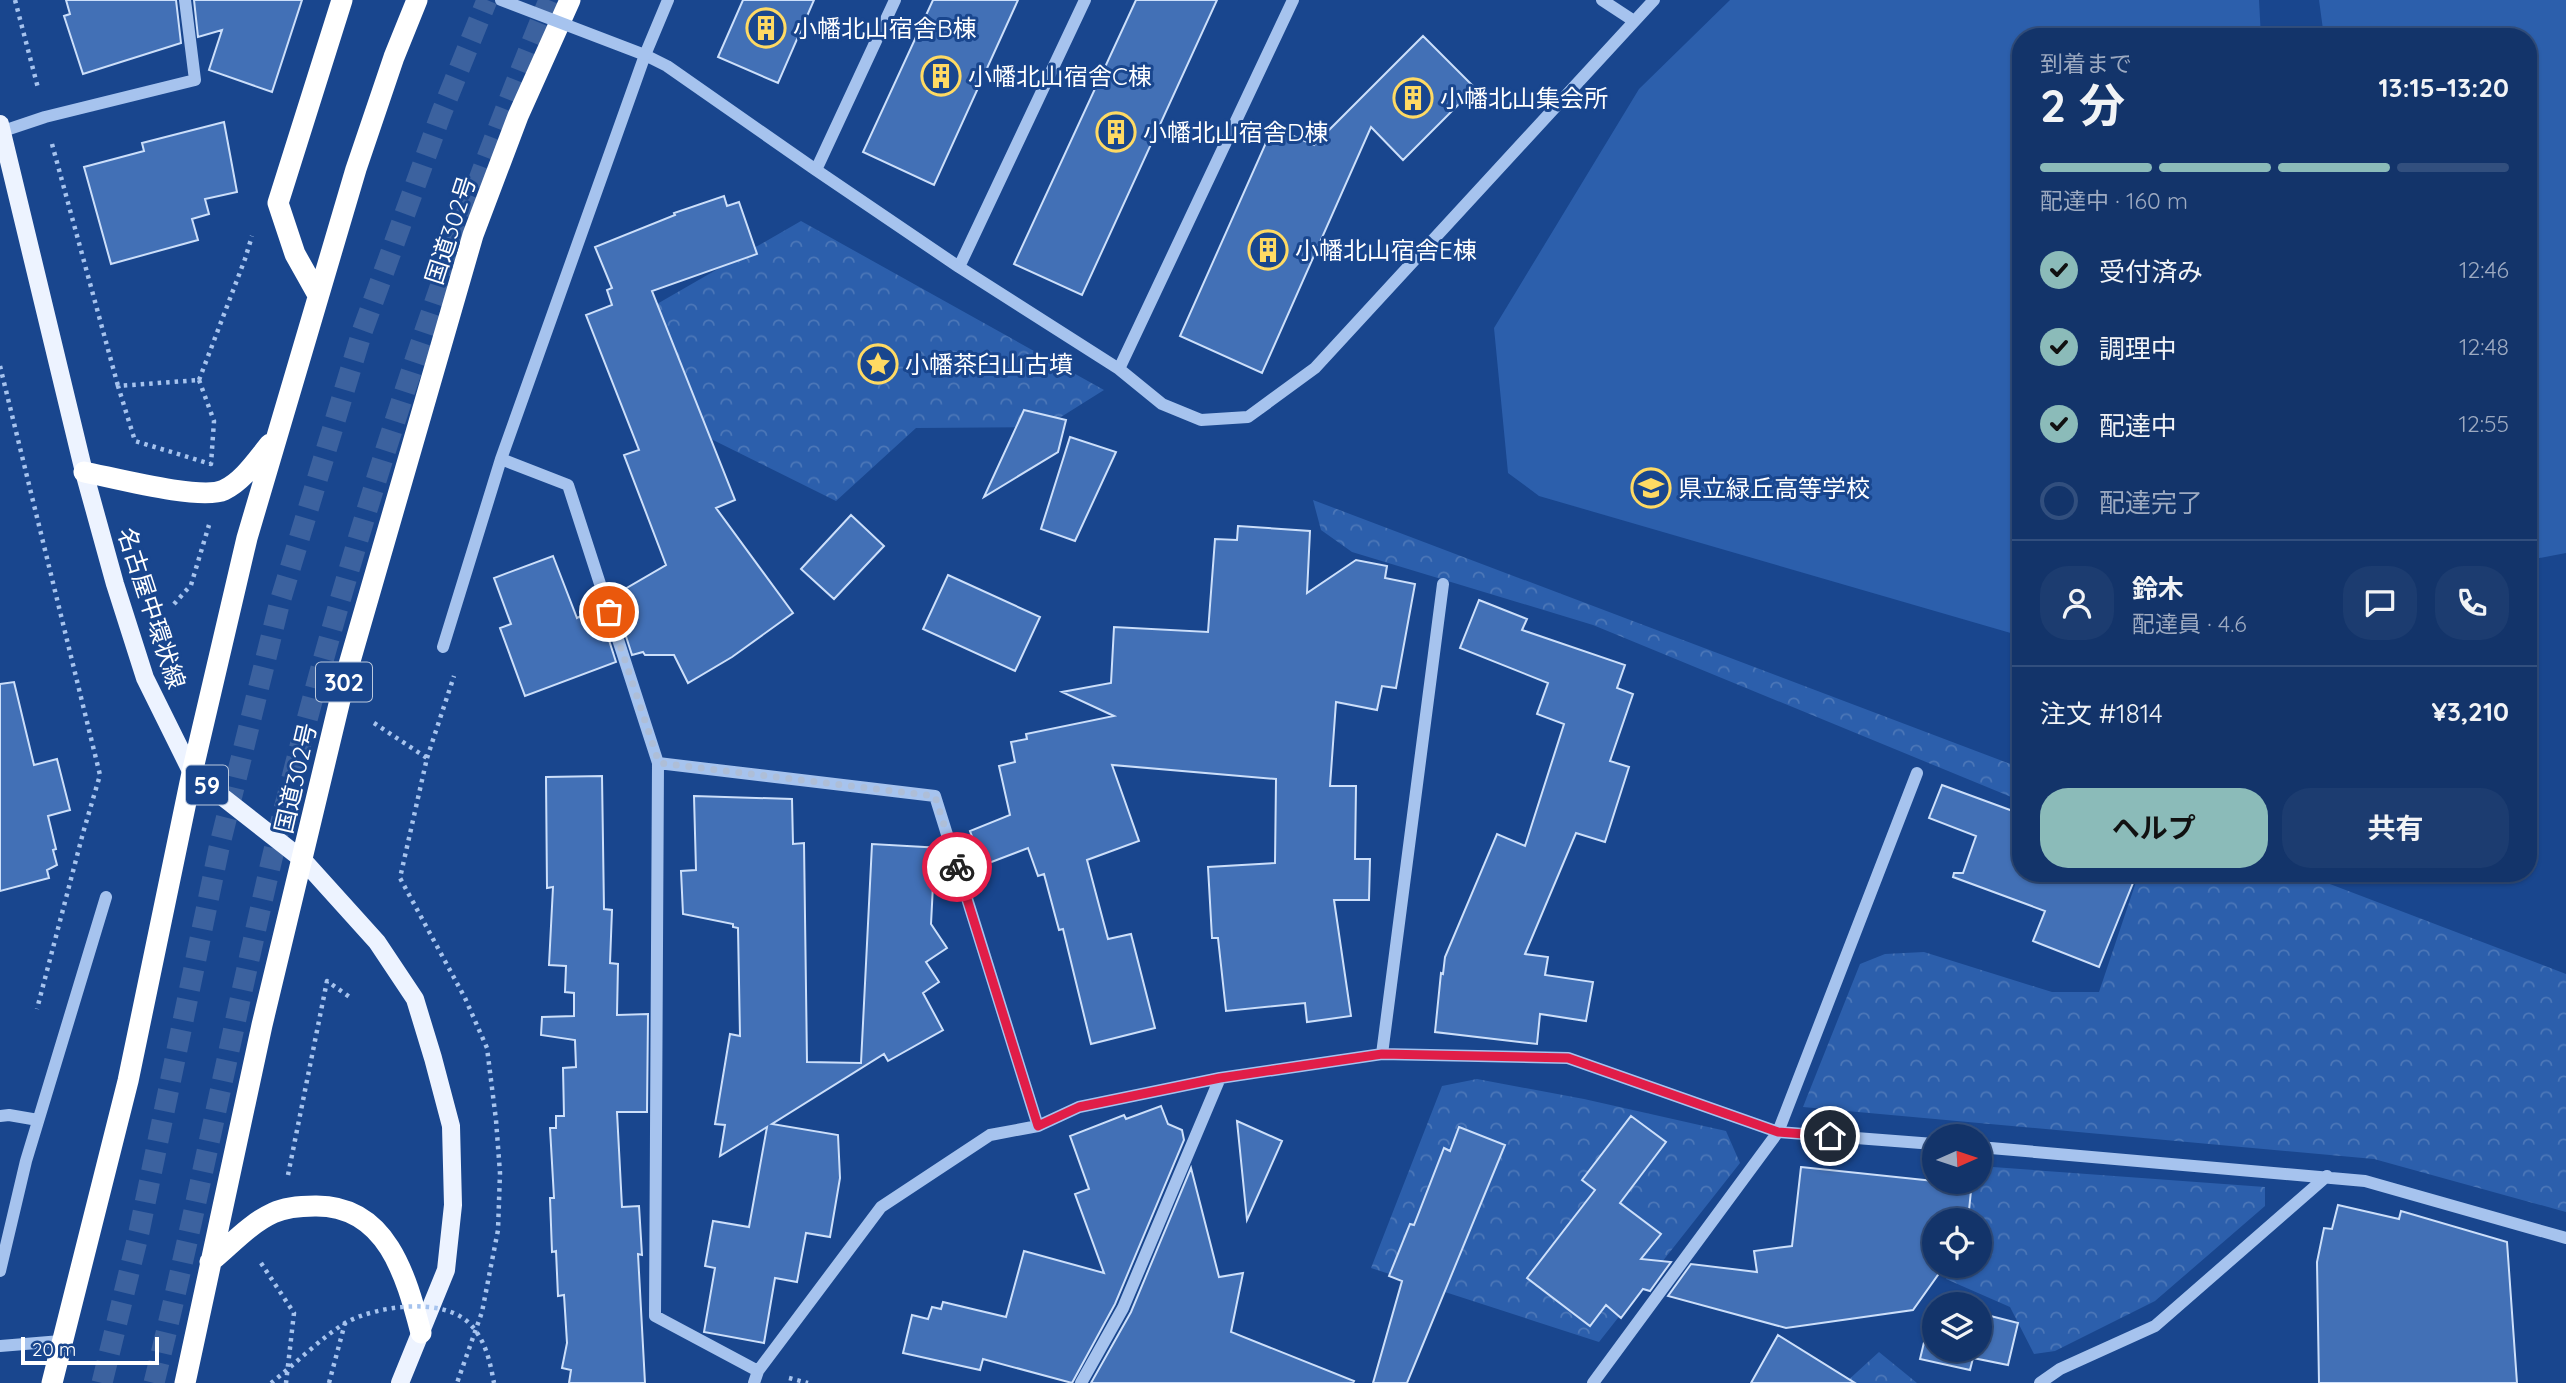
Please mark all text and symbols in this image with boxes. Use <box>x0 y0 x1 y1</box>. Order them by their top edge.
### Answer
building icon: 小幡北山宿舎B棟 <box>745 7 787 49</box>
place label: 小幡北山宿舎B棟 <box>793 13 977 43</box>
text: 到着まで <box>2040 49 2132 78</box>
building icon: 小幡北山宿舎C棟 <box>920 55 962 97</box>
place label: 小幡北山宿舎C棟 <box>968 61 1152 91</box>
text: 13:15–13:20 <box>2378 71 2509 104</box>
text: 2 分 <box>2040 76 2125 134</box>
building icon: 小幡北山集会所 <box>1392 77 1434 119</box>
place label: 小幡北山集会所 <box>1440 83 1608 113</box>
building icon: 小幡北山宿舎D棟 <box>1095 111 1137 153</box>
place label: 小幡北山宿舎D棟 <box>1143 117 1328 147</box>
street label: 国道302号 <box>418 172 482 288</box>
text: 配達中 · 160 m <box>2040 186 2188 215</box>
building icon: 小幡北山宿舎E棟 <box>1247 229 1289 271</box>
place label: 小幡北山宿舎E棟 <box>1295 235 1477 265</box>
icon: check <box>2040 251 2078 289</box>
text: 受付済み <box>2099 255 2203 288</box>
text: 12:46 <box>2459 255 2509 284</box>
icon: check <box>2040 328 2078 366</box>
text: 調理中 <box>2099 332 2177 365</box>
text: 12:48 <box>2459 332 2509 361</box>
place icon: 小幡茶臼山古墳 <box>857 343 899 385</box>
place label: 小幡茶臼山古墳 <box>905 349 1073 379</box>
icon: check <box>2040 405 2078 443</box>
text: 配達中 <box>2099 409 2177 442</box>
text: 12:55 <box>2458 409 2509 438</box>
school or university icon: 県立緑丘高等学校 <box>1630 467 1672 509</box>
place label: 県立緑丘高等学校 <box>1678 473 1870 503</box>
text: 配達完了 <box>2099 486 2203 519</box>
street label: 名古屋中環状線 <box>112 523 192 693</box>
button: person <box>2040 566 2114 640</box>
button: chat <box>2343 566 2417 640</box>
button: phone <box>2435 566 2509 640</box>
text: 鈴木 <box>2132 572 2184 605</box>
pin <box>579 582 639 642</box>
icon: bag <box>590 593 628 631</box>
text: 配達員 · 4.6 <box>2132 609 2247 638</box>
road number: 302 <box>316 662 372 702</box>
text: ¥3,210 <box>2432 695 2509 728</box>
text: 注文 #1814 <box>2040 697 2163 730</box>
street label: 国道302号 <box>268 720 322 836</box>
road number: 59 <box>186 765 228 804</box>
button: ヘルプ <box>2040 788 2268 868</box>
button: 共有 <box>2282 788 2509 868</box>
courier <box>922 832 992 902</box>
icon: bike <box>938 848 976 886</box>
pin <box>1800 1106 1860 1166</box>
icon: home <box>1811 1117 1849 1155</box>
north arrow <box>1922 1124 1992 1194</box>
map controls <box>1922 1124 1992 1362</box>
button: locate <box>1922 1208 1992 1278</box>
button: layers <box>1922 1292 1992 1362</box>
scale bar <box>21 1334 159 1366</box>
text: 20 m <box>32 1337 76 1361</box>

